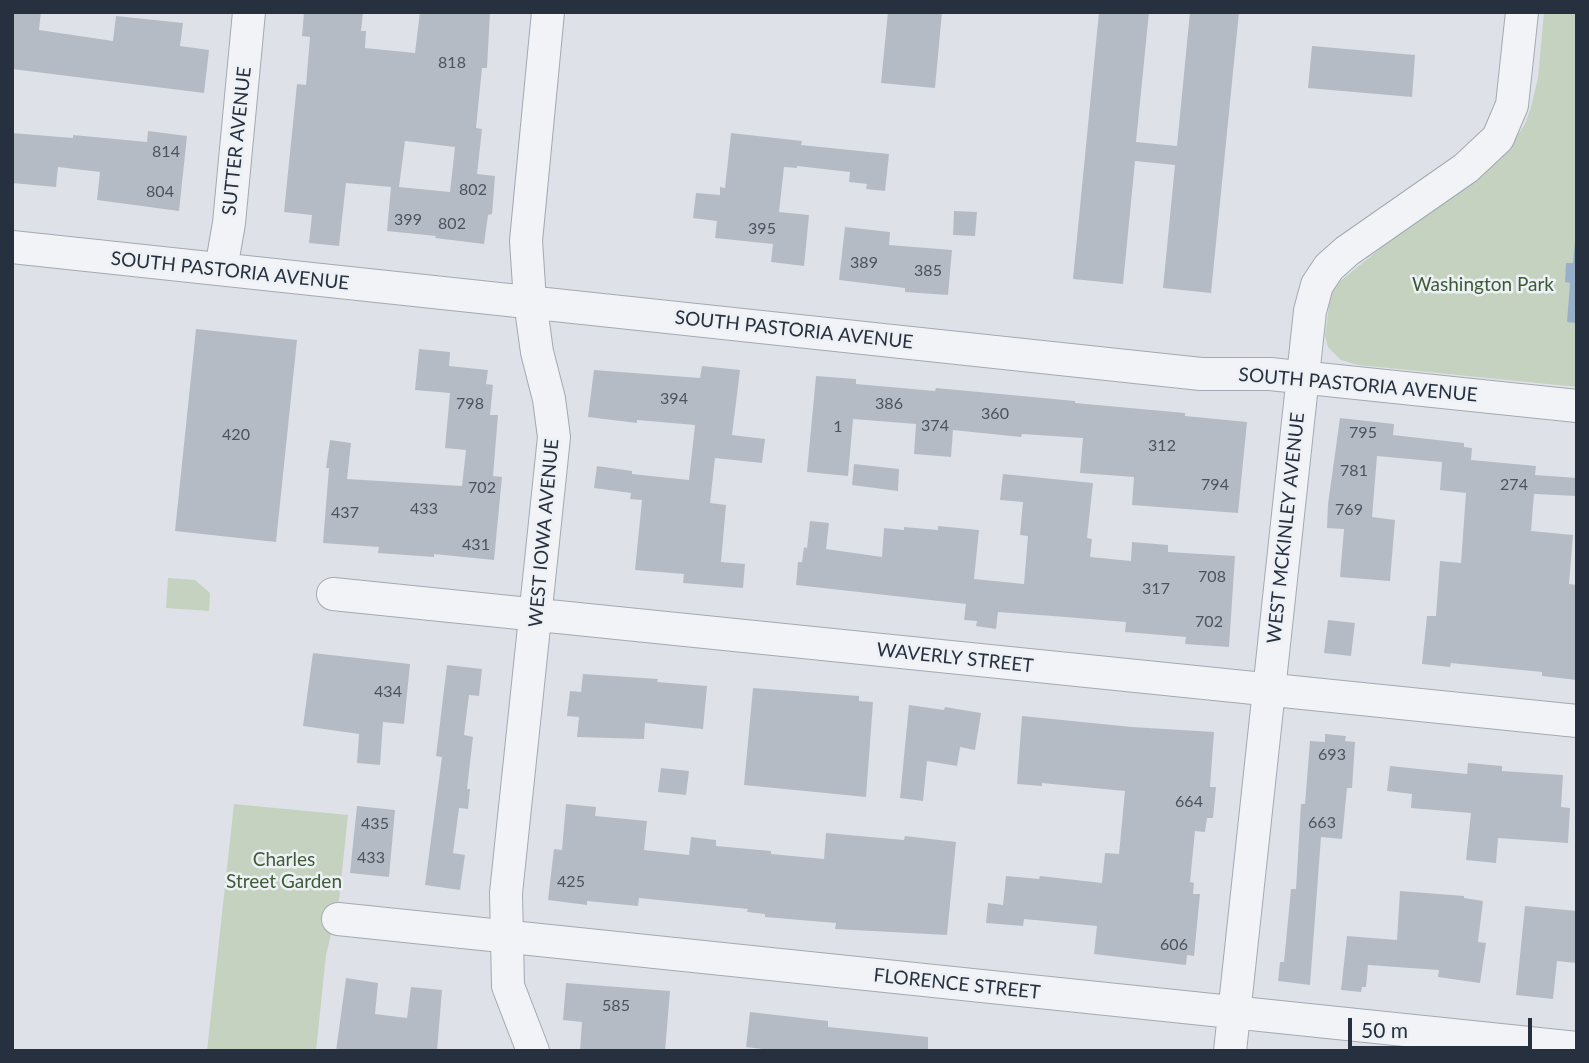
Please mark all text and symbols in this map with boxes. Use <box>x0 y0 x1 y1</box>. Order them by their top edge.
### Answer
house number: 818 <box>438 53 466 73</box>
street label: SUTTER AVENUE <box>218 65 256 217</box>
house number: 814 <box>152 142 180 162</box>
house number: 802 <box>459 180 487 200</box>
house number: 804 <box>146 182 174 202</box>
house number: 399 <box>394 210 422 230</box>
house number: 802 <box>438 214 466 234</box>
house number: 395 <box>748 219 776 239</box>
street label: SOUTH PASTORIA AVENUE <box>110 247 350 295</box>
house number: 389 <box>850 253 878 273</box>
house number: 385 <box>914 261 942 281</box>
park label: Washington Park <box>1412 274 1554 296</box>
street label: SOUTH PASTORIA AVENUE <box>674 306 914 354</box>
street label: SOUTH PASTORIA AVENUE <box>1238 363 1478 407</box>
house number: 394 <box>660 389 688 409</box>
house number: 798 <box>456 394 484 414</box>
house number: 386 <box>875 394 903 414</box>
house number: 360 <box>981 404 1009 424</box>
street label: WEST MCKINLEY AVENUE <box>1263 411 1309 645</box>
house number: 374 <box>921 416 949 436</box>
house number: 1 <box>833 417 843 437</box>
house number: 795 <box>1349 423 1377 443</box>
house number: 420 <box>222 425 250 445</box>
house number: 312 <box>1148 436 1176 456</box>
street label: WEST IOWA AVENUE <box>524 438 564 628</box>
house number: 781 <box>1340 461 1368 481</box>
house number: 794 <box>1201 475 1229 495</box>
house number: 274 <box>1500 475 1528 495</box>
house number: 702 <box>468 478 496 498</box>
house number: 433 <box>410 499 438 519</box>
house number: 769 <box>1335 500 1363 520</box>
house number: 437 <box>331 503 359 523</box>
house number: 431 <box>462 535 490 555</box>
house number: 708 <box>1198 567 1226 587</box>
house number: 317 <box>1142 579 1170 599</box>
house number: 702 <box>1195 612 1223 632</box>
street label: WAVERLY STREET <box>875 638 1035 678</box>
house number: 434 <box>374 682 402 702</box>
house number: 693 <box>1318 745 1346 765</box>
house number: 664 <box>1175 792 1203 812</box>
house number: 663 <box>1308 813 1336 833</box>
house number: 435 <box>361 814 389 834</box>
house number: 433 <box>357 848 385 868</box>
park label: Charles Street Garden <box>226 849 342 893</box>
house number: 425 <box>557 872 585 892</box>
house number: 606 <box>1160 935 1188 955</box>
street label: FLORENCE STREET <box>872 964 1042 1004</box>
house number: 585 <box>602 996 630 1016</box>
scale bar <box>1351 1004 1535 1048</box>
text: 50 m <box>1361 1017 1408 1042</box>

